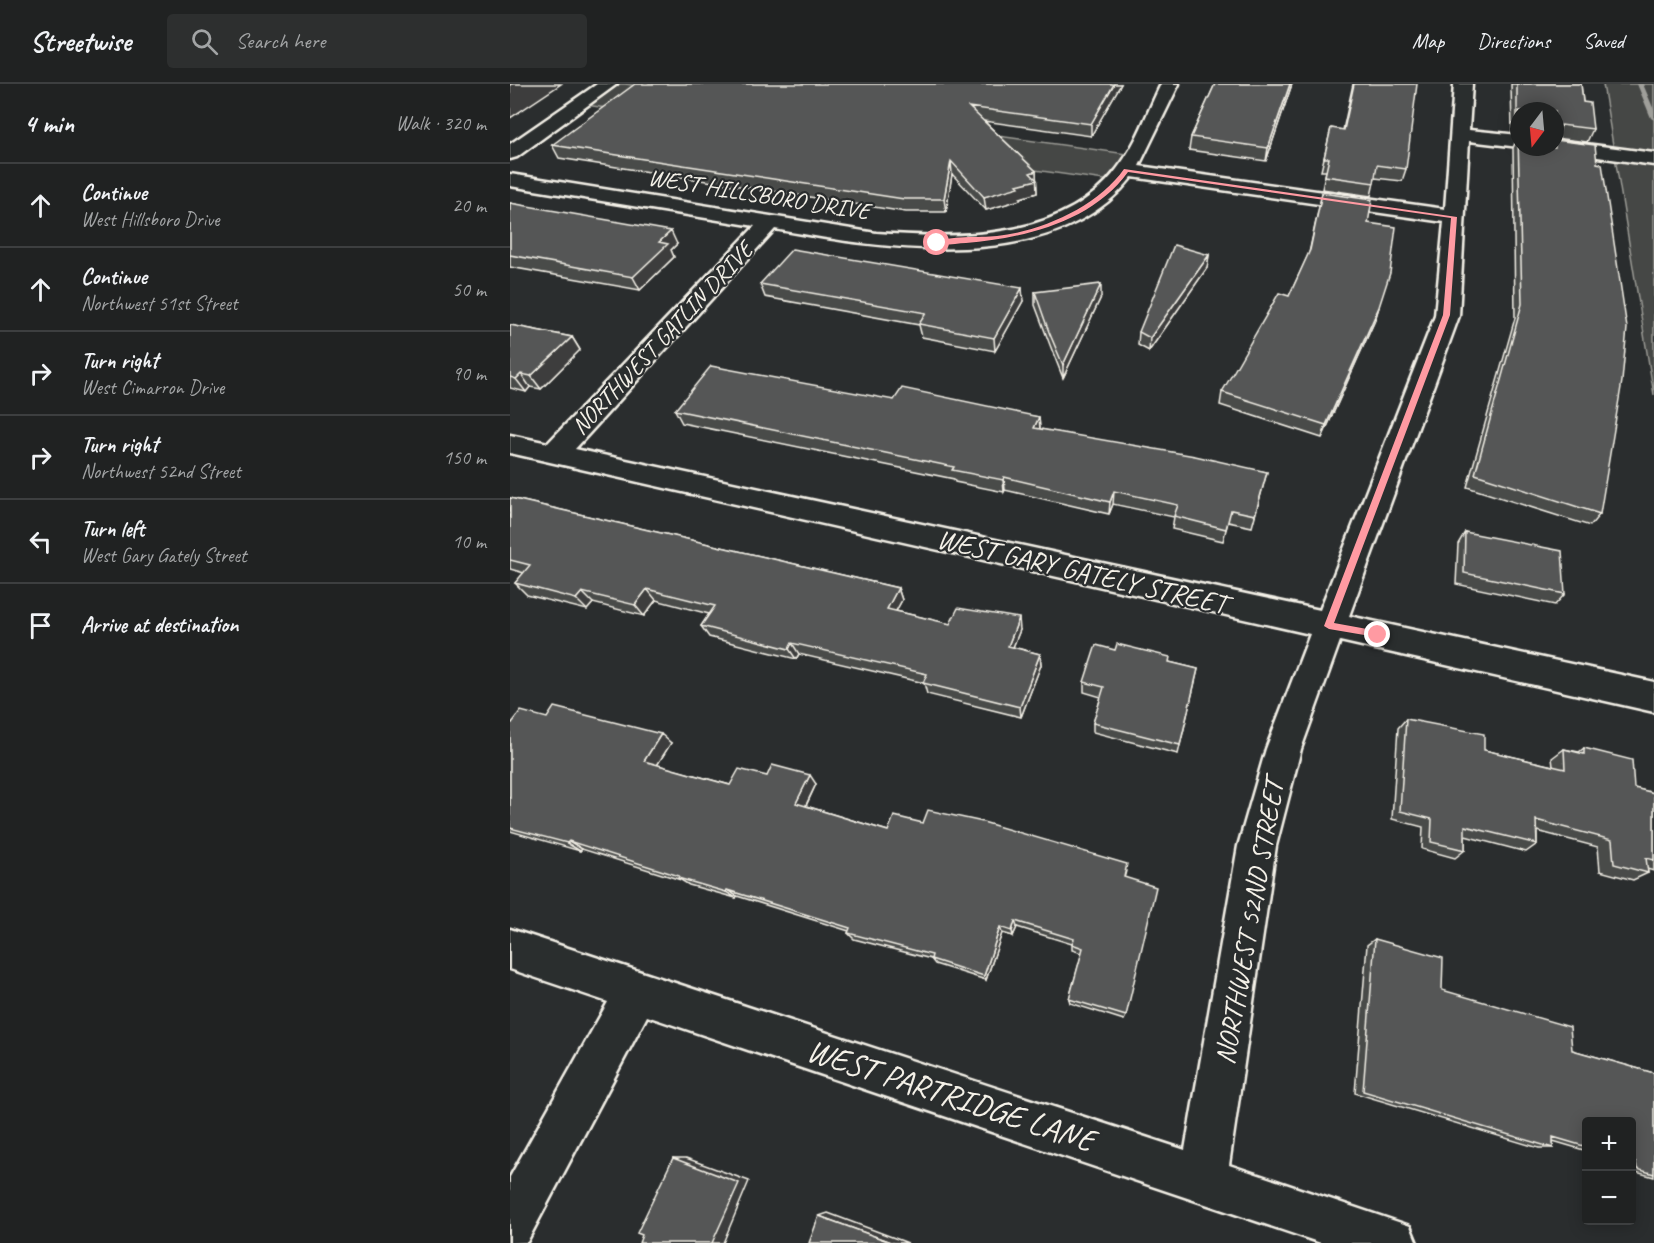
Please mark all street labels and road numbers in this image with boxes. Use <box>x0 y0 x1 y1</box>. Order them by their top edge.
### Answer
street label: WEST HILLSBORO DRIVE <box>646 162 875 227</box>
street label: NORTHWEST GATLIN DRIVE <box>565 233 761 441</box>
street label: WEST GARY GATELY STREET <box>934 521 1237 623</box>
street label: NORTHWEST 52ND STREET <box>1207 770 1292 1067</box>
street label: WEST PARTRIDGE LANE <box>802 1029 1104 1162</box>

